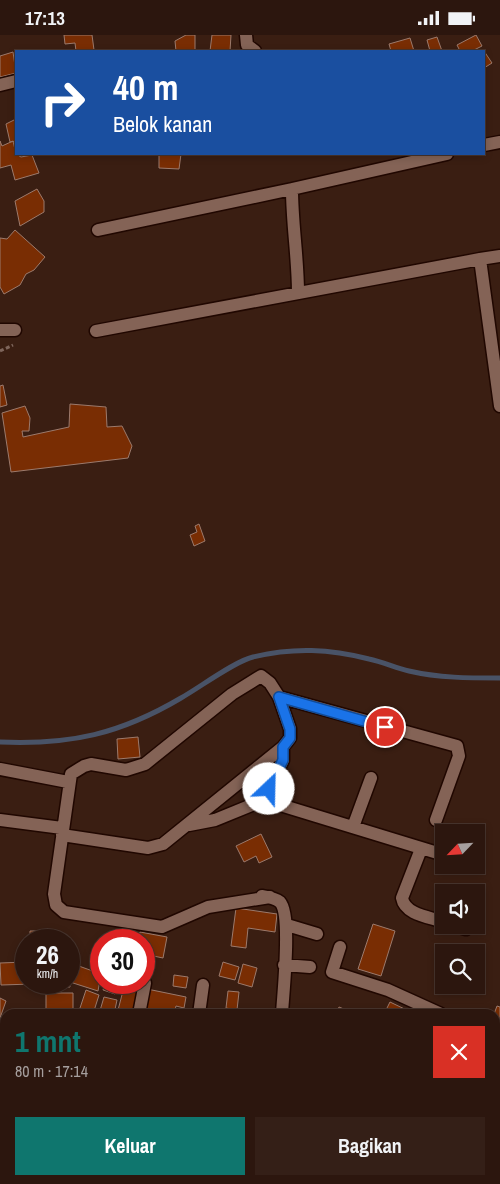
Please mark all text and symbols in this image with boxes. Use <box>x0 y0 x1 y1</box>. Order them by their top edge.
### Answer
text: 17:13 <box>25 5 65 31</box>
text: 40 m <box>113 64 178 111</box>
icon: right <box>30 70 95 135</box>
text: Belok kanan <box>113 109 212 139</box>
pin <box>364 706 406 748</box>
icon: arrive <box>371 713 399 741</box>
position arrow <box>242 762 294 814</box>
north arrow <box>435 824 485 874</box>
map controls <box>435 824 485 994</box>
button: sound <box>435 884 485 934</box>
speed limit sign: 30 <box>90 929 155 994</box>
text: 26 <box>36 938 59 972</box>
button: search <box>435 944 485 994</box>
text: km/h <box>37 966 58 982</box>
text: 1 mnt <box>15 1021 81 1061</box>
button: close <box>433 1026 485 1078</box>
text: 80 m · 17:14 <box>15 1060 88 1082</box>
button: Keluar <box>15 1117 245 1175</box>
button: Bagikan <box>255 1117 485 1175</box>

